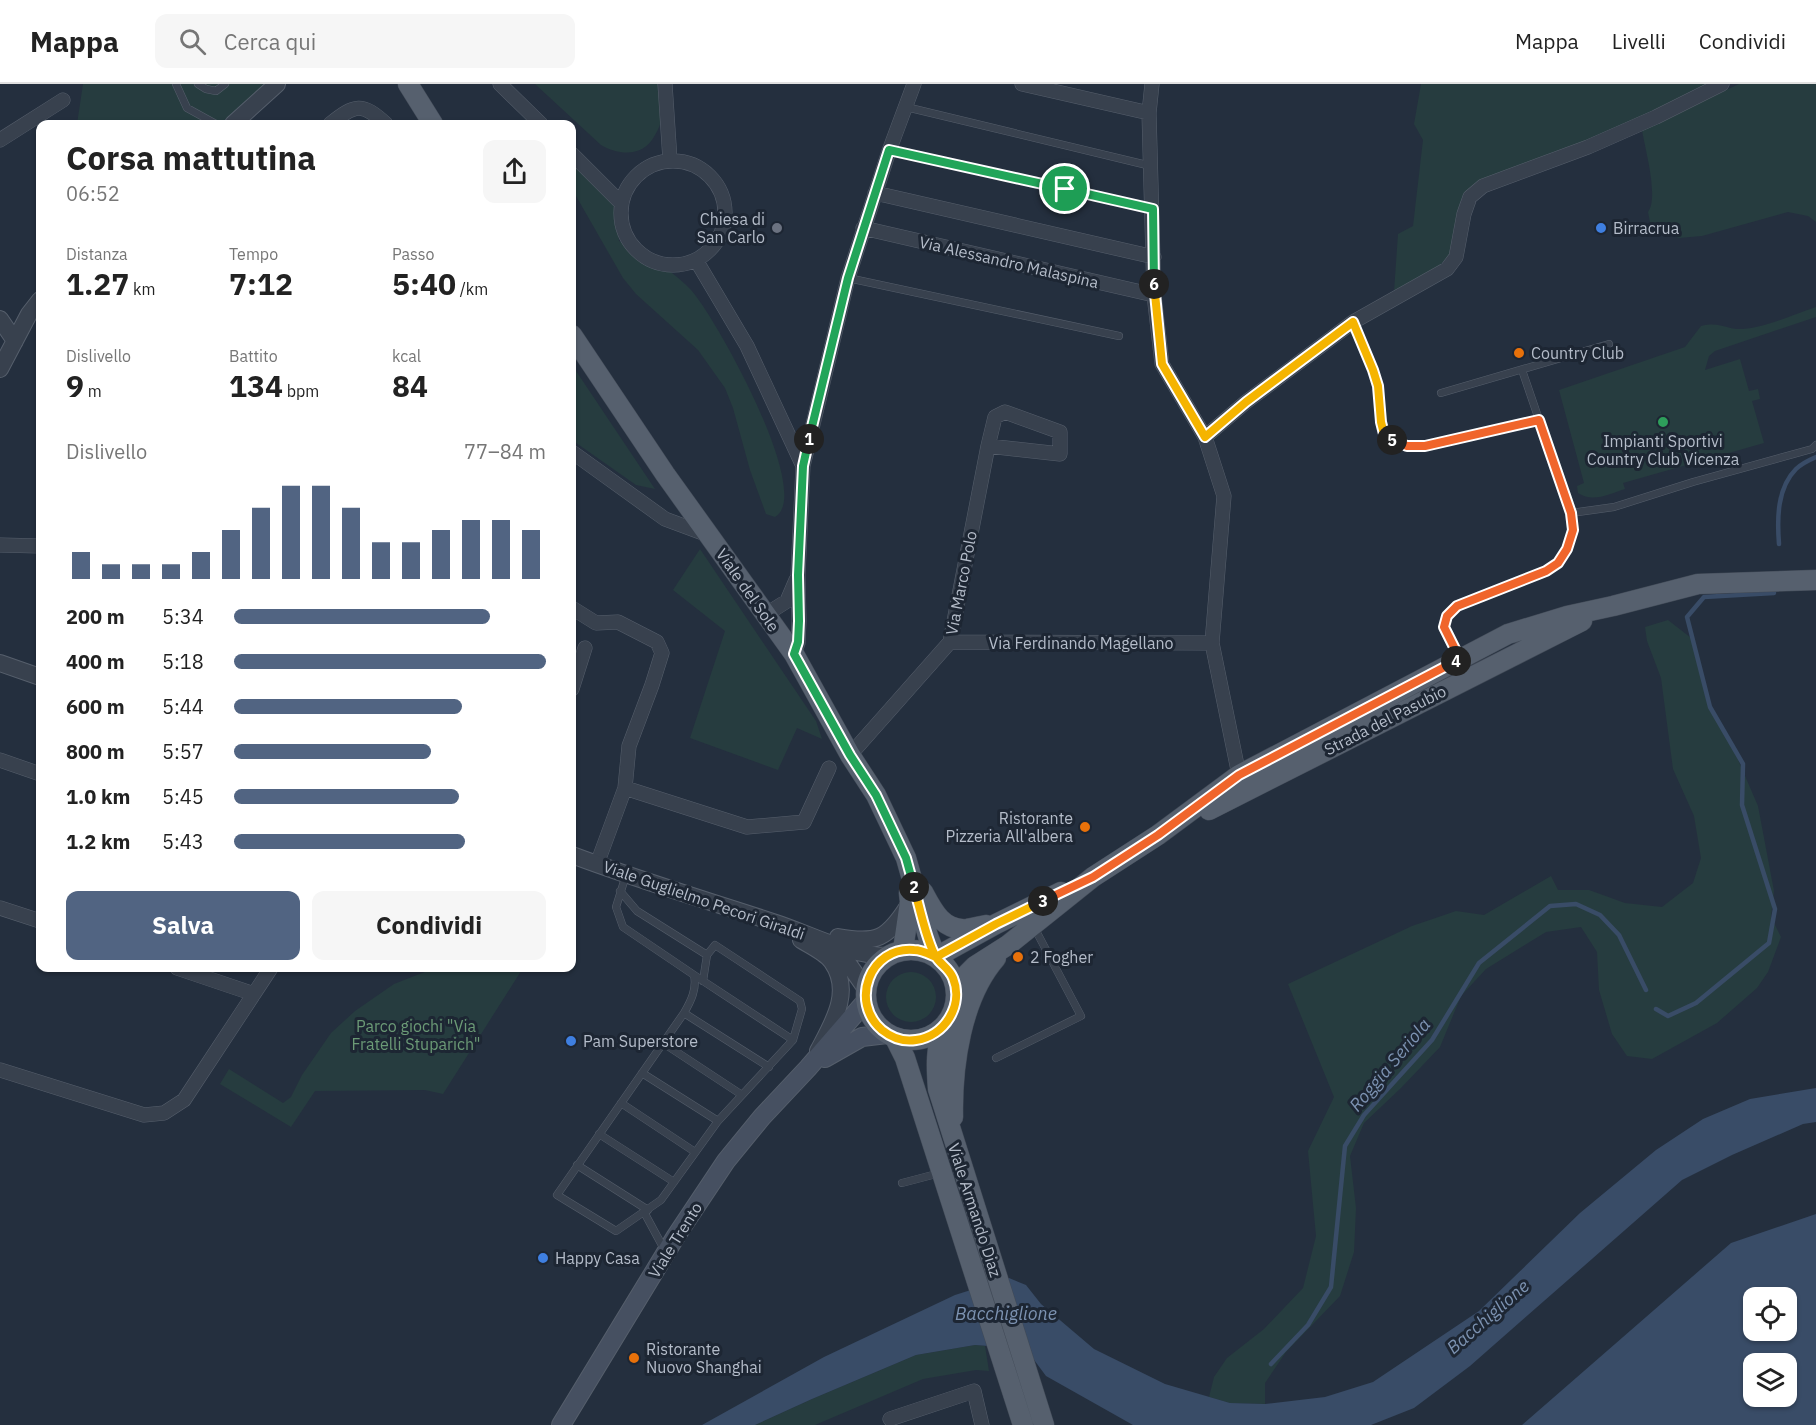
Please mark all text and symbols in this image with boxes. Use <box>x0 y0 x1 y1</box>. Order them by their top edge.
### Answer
search box <box>155 14 575 68</box>
text: Mappa <box>30 23 119 60</box>
icon: search <box>176 25 209 58</box>
text: Cerca qui <box>224 27 316 56</box>
text: Mappa <box>1515 27 1579 55</box>
text: Livelli <box>1612 27 1666 55</box>
text: Condividi <box>1699 27 1786 55</box>
text: Corsa mattutina <box>66 136 316 179</box>
button: share <box>483 140 546 203</box>
pin <box>1039 163 1090 214</box>
icon: arrive <box>1048 172 1081 205</box>
text: 06:52 <box>66 180 120 207</box>
place label: Chiesa di San Carlo <box>697 209 765 247</box>
place label: Birracrua <box>1613 218 1680 238</box>
marker: Chiesa di San Carlo <box>770 221 784 235</box>
marker: Birracrua <box>1594 221 1608 235</box>
street label: Via Alessandro Malaspina <box>917 232 1101 292</box>
text: Distanza <box>66 244 128 264</box>
text: Tempo <box>229 244 278 264</box>
text: Passo <box>392 244 435 264</box>
text: 1.27 <box>66 264 129 303</box>
text: 7:12 <box>229 264 293 303</box>
text: 5:40 <box>392 264 456 303</box>
pin: 6 <box>1139 269 1169 299</box>
text: 6 <box>1149 274 1159 294</box>
text: km <box>129 279 156 299</box>
text: /km <box>456 279 488 299</box>
place label: Country Club <box>1531 343 1624 363</box>
text: Dislivello <box>66 346 131 366</box>
text: Battito <box>229 346 278 366</box>
text: kcal <box>392 346 421 366</box>
marker: Country Club <box>1512 346 1526 360</box>
text: 9 <box>66 366 84 405</box>
text: 134 <box>229 366 283 405</box>
text: 84 <box>392 366 428 405</box>
text: m <box>84 381 102 401</box>
text: bpm <box>283 381 319 401</box>
marker: Impianti Sportivi Country Club Vicenza <box>1656 415 1670 429</box>
pin: 1 <box>794 424 824 454</box>
pin: 5 <box>1377 425 1407 455</box>
text: 1 <box>804 429 814 449</box>
text: 5 <box>1387 430 1397 450</box>
place label: Impianti Sportivi Country Club Vicenza <box>1587 431 1740 469</box>
text: Dislivello <box>66 438 147 465</box>
text: 77–84 m <box>464 438 546 465</box>
street label: Via Marco Polo <box>941 529 981 637</box>
street label: Viale del Sole <box>712 545 784 636</box>
text: 200 m <box>66 603 125 630</box>
text: 5:34 <box>162 603 204 630</box>
street label: Via Ferdinando Magellano <box>988 633 1174 653</box>
pin: 4 <box>1441 646 1471 676</box>
text: 400 m <box>66 648 125 675</box>
text: 5:18 <box>162 648 204 675</box>
text: 4 <box>1451 651 1461 671</box>
street label: Strada del Pasubio <box>1321 681 1449 759</box>
text: 600 m <box>66 693 125 720</box>
text: 5:44 <box>162 693 204 720</box>
text: 800 m <box>66 738 125 765</box>
text: 5:57 <box>162 738 204 765</box>
text: 1.0 km <box>66 783 130 810</box>
text: 5:45 <box>162 783 204 810</box>
place label: Ristorante Pizzeria All'albera <box>946 808 1073 846</box>
marker: Ristorante Pizzeria All'albera <box>1078 820 1092 834</box>
text: 1.2 km <box>66 828 130 855</box>
text: 5:43 <box>162 828 204 855</box>
street label: Viale Guglielmo Pecori Giraldi <box>601 856 807 944</box>
pin: 2 <box>899 872 929 902</box>
text: 2 <box>909 877 919 897</box>
pin: 3 <box>1028 886 1058 916</box>
button: Salva <box>66 891 300 960</box>
button: Condividi <box>312 891 546 960</box>
text: 3 <box>1038 891 1048 911</box>
place label: 2 Fogher <box>1030 947 1093 967</box>
marker: 2 Fogher <box>1011 950 1025 964</box>
water label: Roggia Seriola <box>1344 1013 1435 1116</box>
park label: Parco giochi "Via Fratelli Stuparich" <box>351 1016 481 1054</box>
place label: Pam Superstore <box>583 1031 698 1051</box>
marker: Pam Superstore <box>564 1034 578 1048</box>
street label: Viale Armando Diaz <box>944 1140 1006 1280</box>
street label: Viale Trento <box>644 1198 706 1282</box>
place label: Happy Casa <box>555 1248 640 1268</box>
marker: Happy Casa <box>536 1251 550 1265</box>
water label: Bacchiglione <box>1442 1274 1534 1359</box>
map controls <box>1743 1287 1797 1407</box>
button: locate <box>1743 1287 1797 1341</box>
water label: Bacchiglione <box>955 1302 1057 1325</box>
place label: Ristorante Nuovo Shanghai <box>646 1339 762 1377</box>
marker: Ristorante Nuovo Shanghai <box>627 1351 641 1365</box>
button: layers <box>1743 1353 1797 1407</box>

